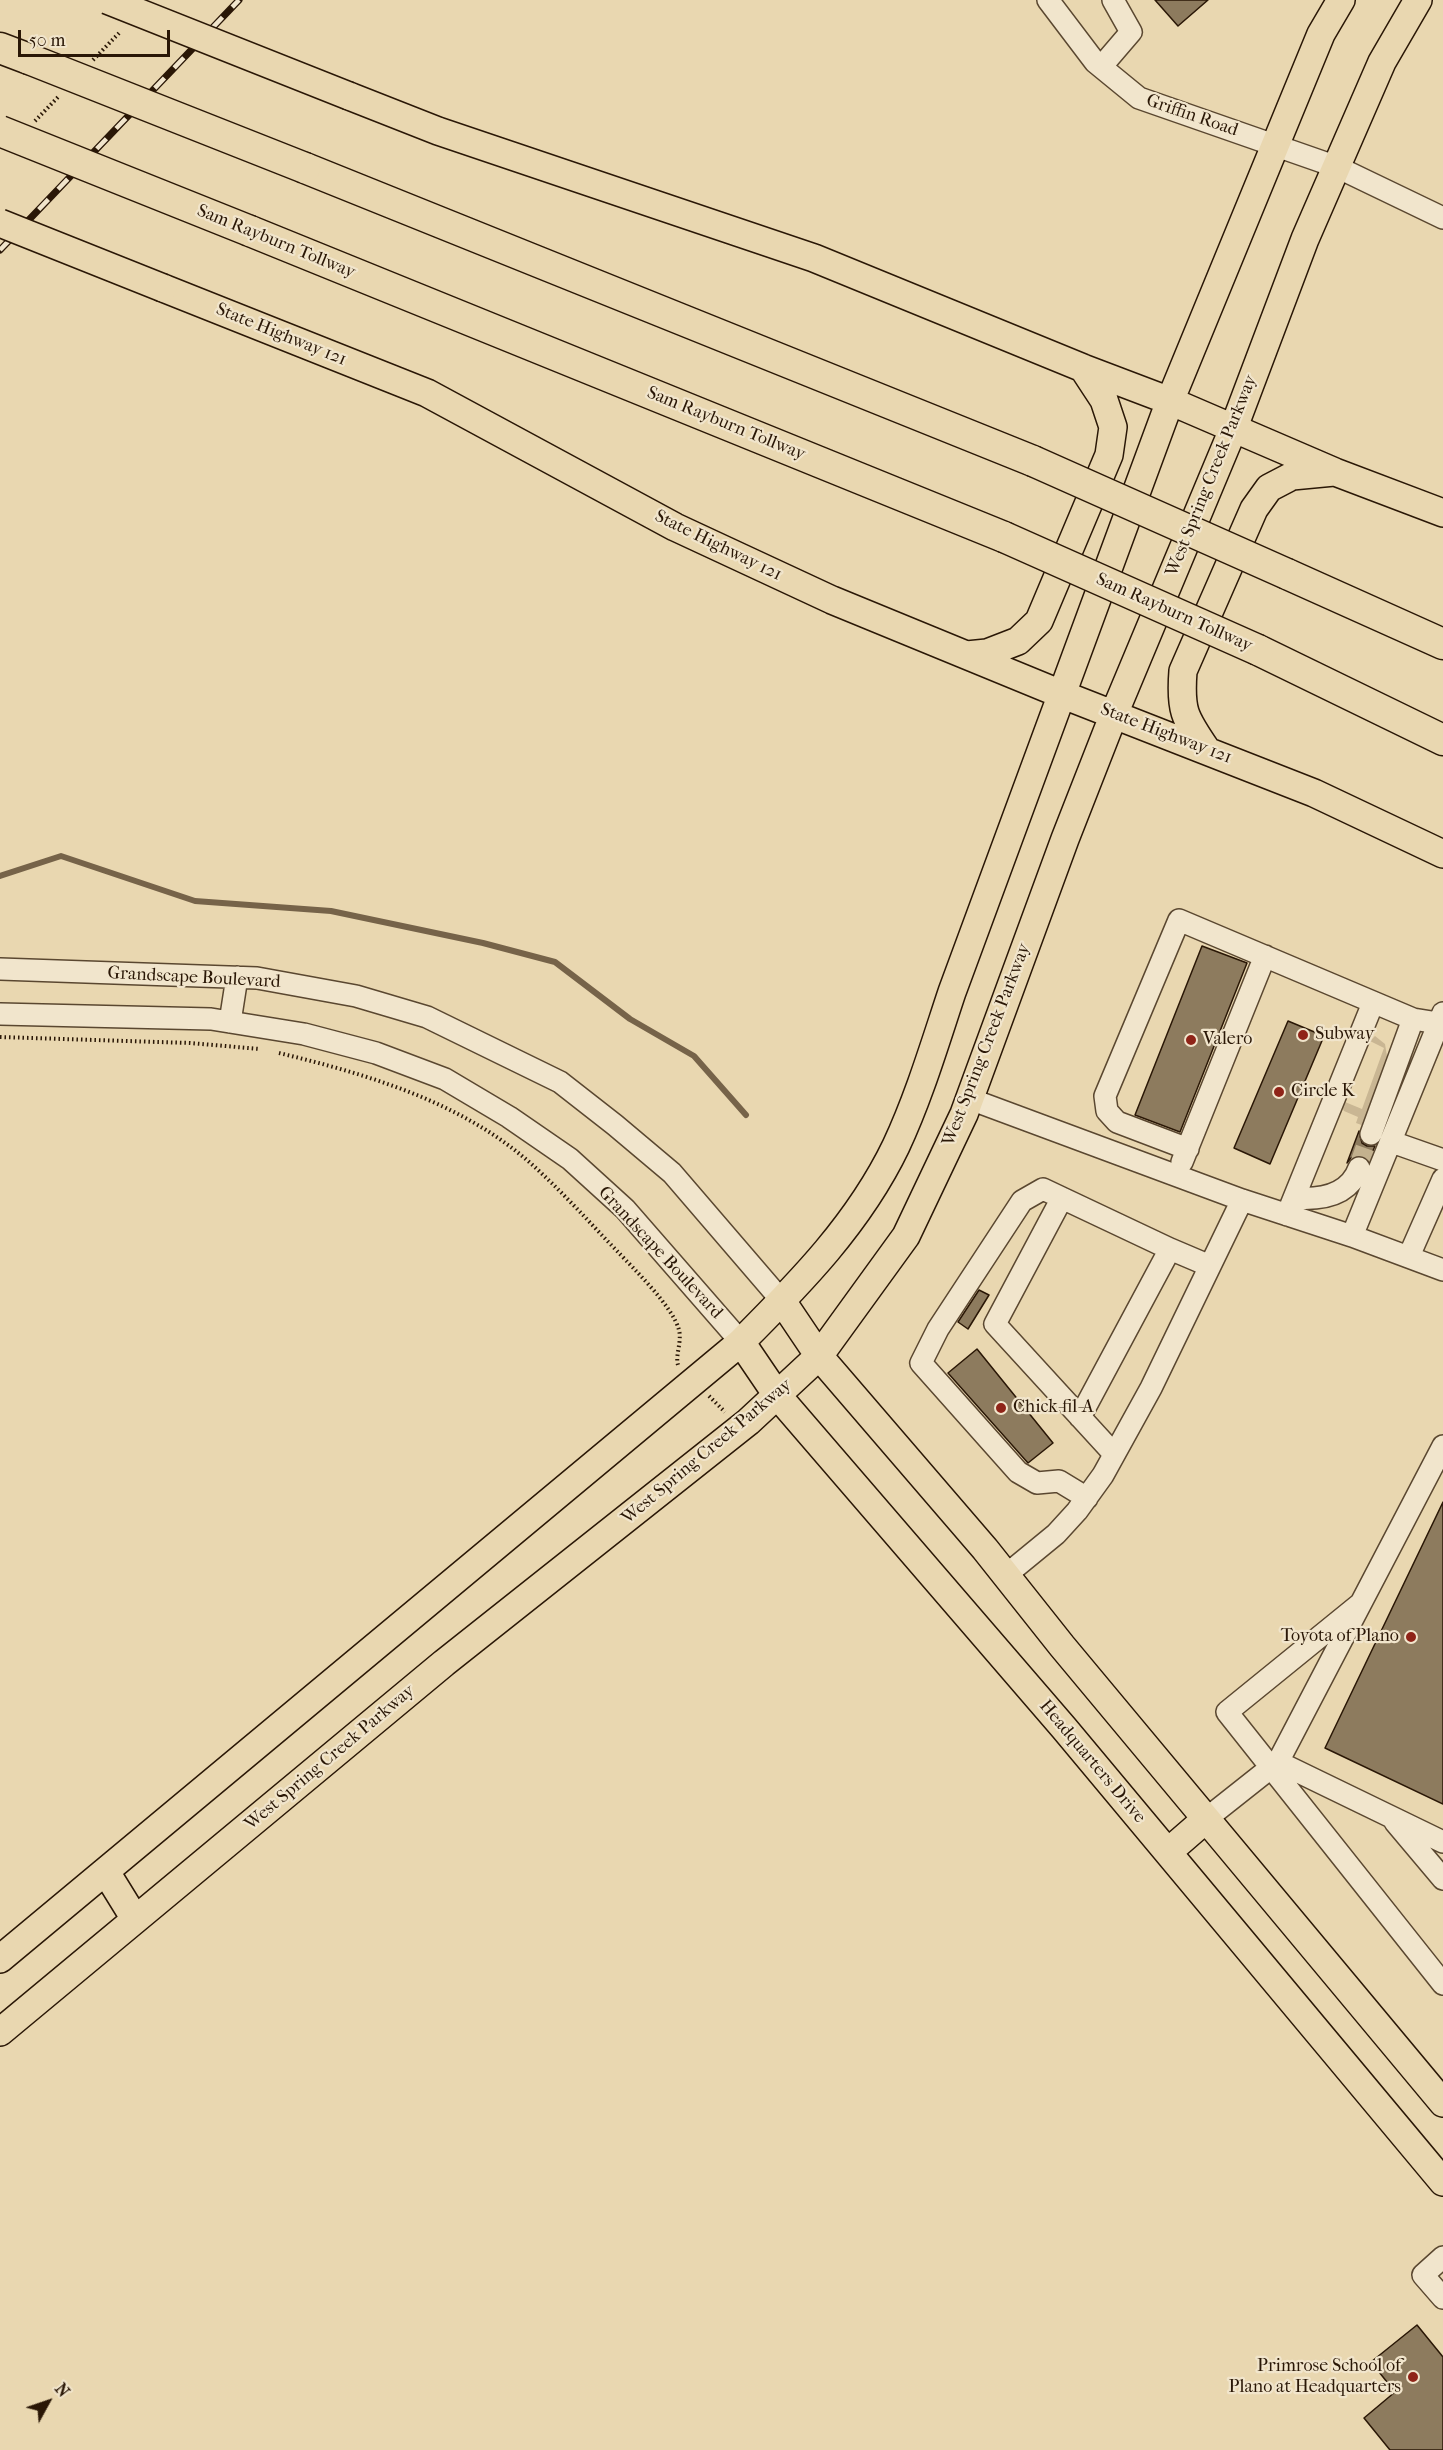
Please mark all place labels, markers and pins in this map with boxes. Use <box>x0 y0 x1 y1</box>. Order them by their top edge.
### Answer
place label: Subway <box>1315 1024 1374 1046</box>
marker: Subway <box>1296 1028 1310 1042</box>
place label: Valero <box>1203 1029 1252 1051</box>
marker: Valero <box>1184 1033 1198 1047</box>
place label: Circle K <box>1291 1081 1354 1103</box>
marker: Circle K <box>1272 1085 1286 1099</box>
place label: Chick-fil-A <box>1013 1397 1094 1419</box>
marker: Chick-fil-A <box>994 1401 1008 1415</box>
place label: Toyota of Plano <box>1281 1626 1399 1648</box>
marker: Toyota of Plano <box>1404 1630 1418 1644</box>
place label: Primrose School of Plano at Headquarters <box>1229 2356 1401 2398</box>
marker: Primrose School of Plano at Headquarters <box>1406 2370 1420 2384</box>

